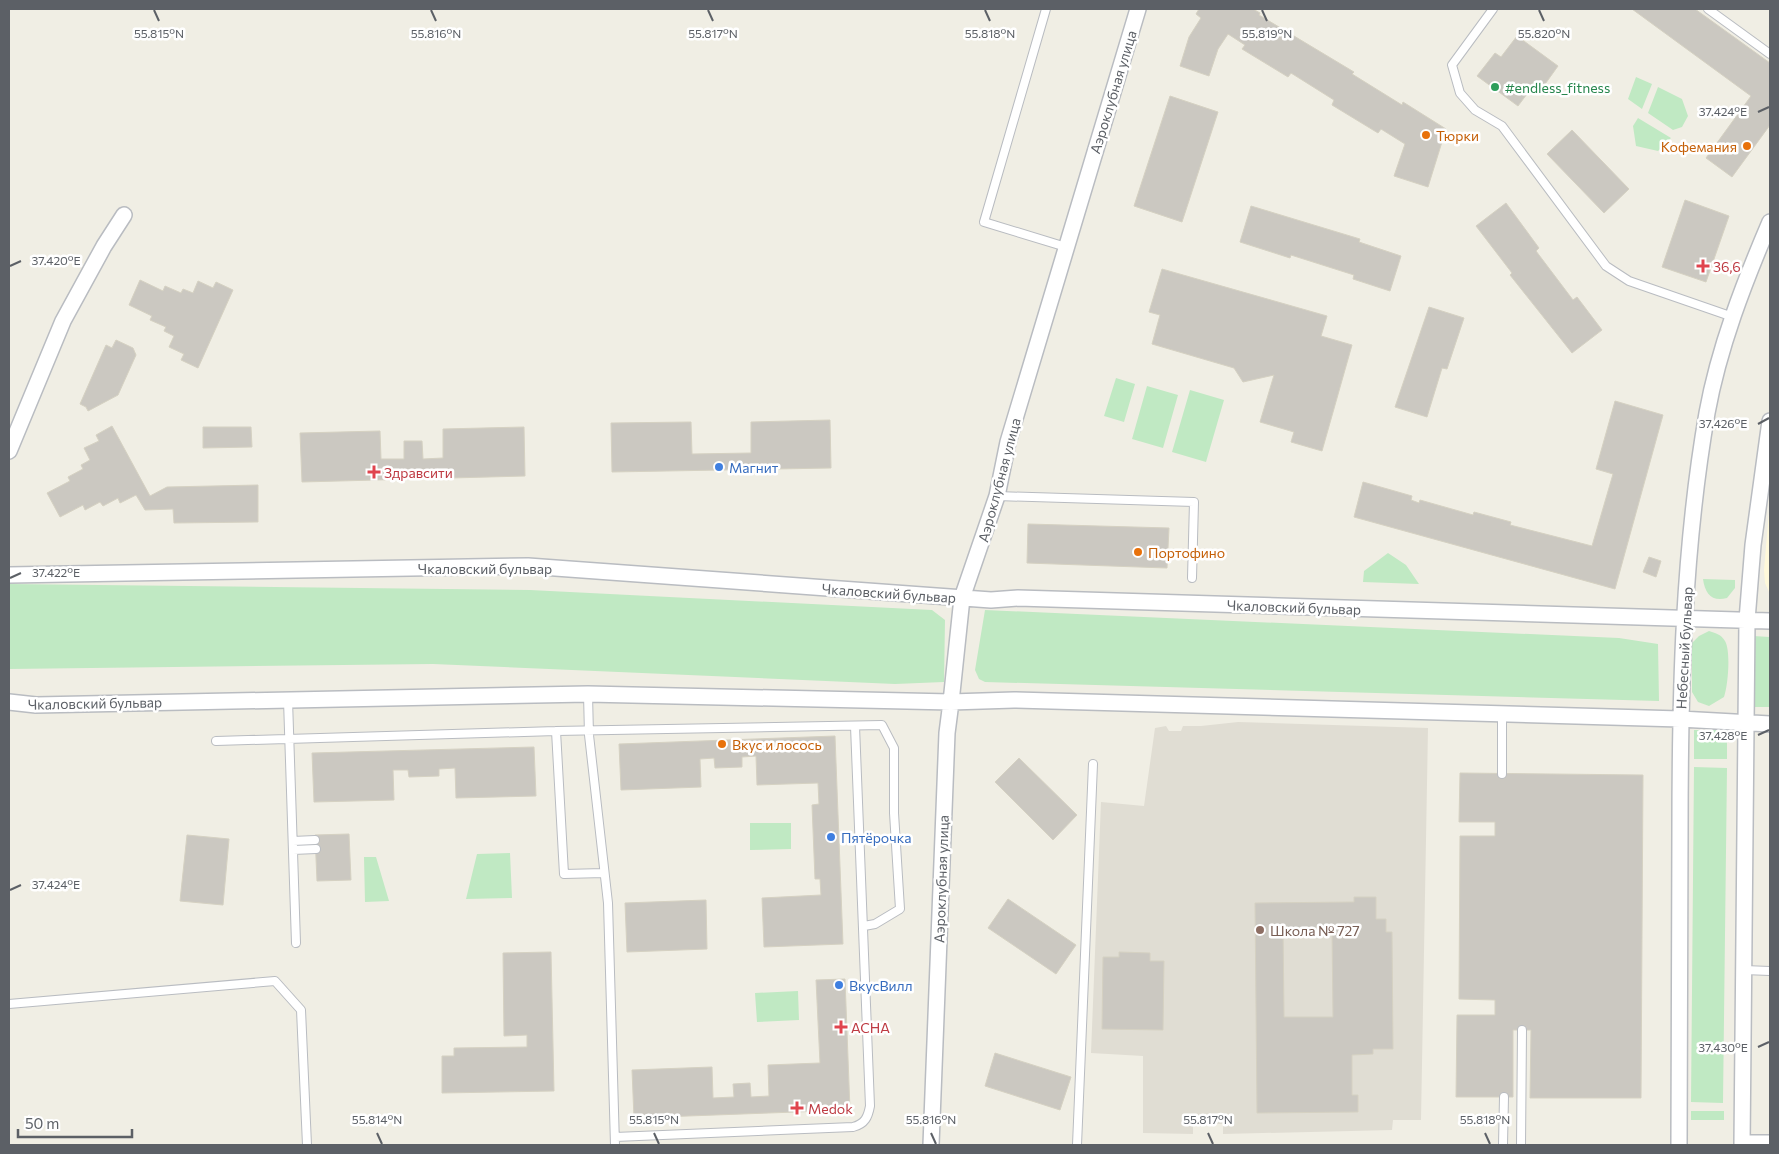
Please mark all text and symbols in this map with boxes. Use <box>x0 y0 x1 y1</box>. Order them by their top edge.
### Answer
text: 55.815°N <box>134 26 184 40</box>
text: 55.816°N <box>411 26 461 40</box>
text: 55.817°N <box>688 26 738 40</box>
text: 55.818°N <box>965 26 1015 40</box>
text: 55.819°N <box>1242 26 1292 40</box>
text: 55.820°N <box>1518 26 1570 40</box>
street label: Аэроклубная улица <box>1086 28 1140 156</box>
place label: #endless_fitness <box>1505 79 1610 96</box>
marker: #endless_fitness <box>1489 81 1501 93</box>
text: 37.424°E <box>1699 104 1747 118</box>
place label: Тюрки <box>1436 127 1479 144</box>
marker: Тюрки <box>1420 129 1432 141</box>
place label: Кофемания <box>1661 138 1737 155</box>
marker: Кофемания <box>1741 140 1753 152</box>
text: 37.420°E <box>31 253 81 267</box>
place label: 36,6 <box>1713 258 1741 275</box>
marker: 36,6 <box>1697 260 1709 272</box>
street label: Аэроклубная улица <box>974 416 1024 544</box>
text: 37.426°E <box>1699 416 1747 430</box>
place label: Магнит <box>729 459 779 476</box>
marker: Магнит <box>713 461 725 473</box>
place label: Здравсити <box>384 464 453 481</box>
marker: Здравсити <box>368 466 380 478</box>
place label: Портофино <box>1148 544 1225 561</box>
marker: Портофино <box>1132 546 1144 558</box>
street label: Чкаловский бульвар <box>418 560 552 577</box>
text: 37.422°E <box>32 565 80 579</box>
street label: Чкаловский бульвар <box>821 580 957 606</box>
street label: Небесный бульвар <box>1672 586 1696 710</box>
street label: Чкаловский бульвар <box>1227 596 1361 618</box>
street label: Чкаловский бульвар <box>28 693 162 713</box>
text: 37.428°E <box>1699 728 1747 742</box>
place label: Вкус и лосось <box>732 736 822 753</box>
marker: Вкус и лосось <box>716 738 728 750</box>
street label: Аэроклубная улица <box>930 815 952 943</box>
place label: Пятёрочка <box>841 829 911 846</box>
marker: Пятёрочка <box>825 831 837 843</box>
text: 37.424°E <box>32 877 80 891</box>
place label: Школа № 727 <box>1270 922 1360 939</box>
marker: Школа № 727 <box>1254 924 1266 936</box>
place label: ВкусВилл <box>849 977 913 994</box>
marker: ВкусВилл <box>833 979 845 991</box>
place label: АСНА <box>851 1019 890 1036</box>
marker: АСНА <box>835 1021 847 1033</box>
text: 37.430°E <box>1698 1040 1748 1054</box>
place label: Medok <box>808 1100 853 1117</box>
marker: Medok <box>790 1101 804 1115</box>
scale bar <box>18 1106 131 1138</box>
text: 55.814°N <box>352 1112 402 1126</box>
text: 55.815°N <box>629 1112 679 1126</box>
text: 55.816°N <box>906 1112 956 1126</box>
text: 55.817°N <box>1183 1112 1233 1126</box>
text: 55.818°N <box>1460 1112 1510 1126</box>
text: 50 m <box>25 1114 59 1132</box>

